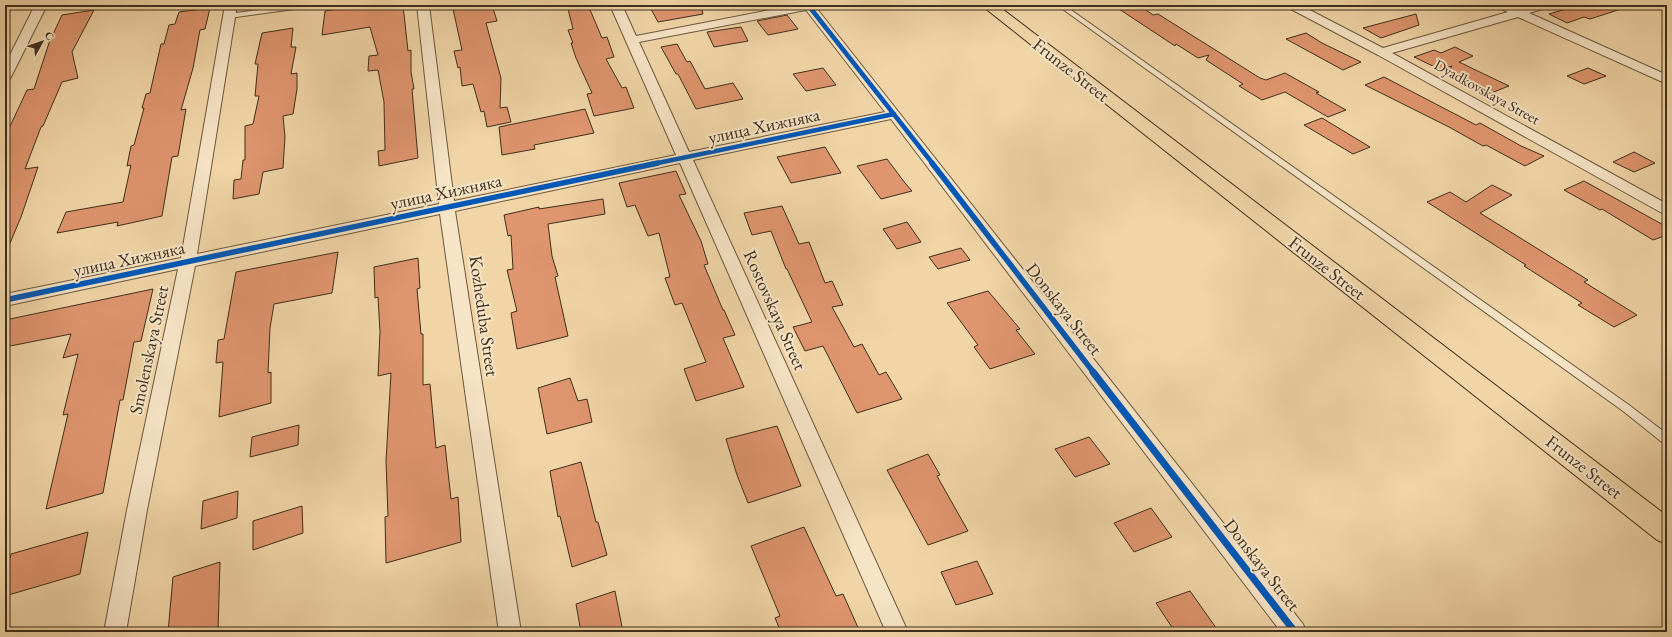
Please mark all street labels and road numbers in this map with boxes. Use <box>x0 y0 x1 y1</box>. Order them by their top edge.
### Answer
street label: Frunze Street <box>1028 32 1115 107</box>
street label: Dyadkovskaya Street <box>1431 55 1544 129</box>
street label: улица Хижняка <box>706 102 823 149</box>
street label: улица Хижняка <box>388 168 505 215</box>
street label: Frunze Street <box>1284 230 1371 305</box>
street label: улица Хижняка <box>71 235 188 282</box>
street label: Rostovskaya Street <box>739 246 812 374</box>
street label: Kozheduba Street <box>465 254 504 378</box>
street label: Donskaya Street <box>1021 258 1108 360</box>
street label: Smolenskaya Street <box>124 283 173 416</box>
street label: Frunze Street <box>1541 429 1628 504</box>
street label: Donskaya Street <box>1219 514 1306 616</box>

